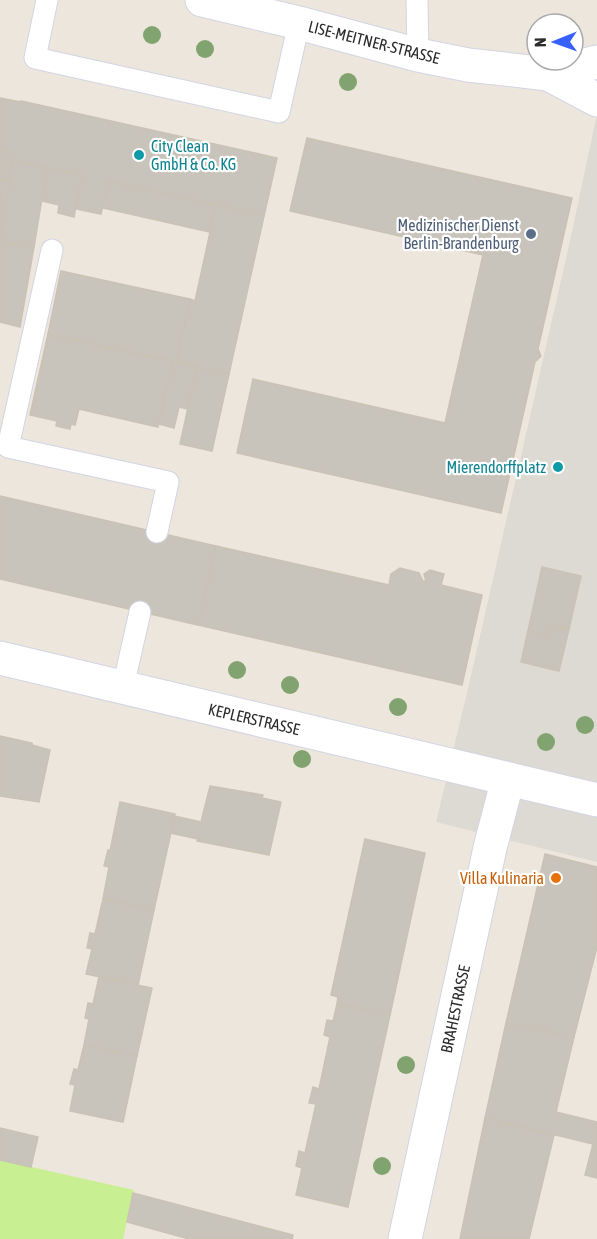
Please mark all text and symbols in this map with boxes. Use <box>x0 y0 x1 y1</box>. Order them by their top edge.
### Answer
north arrow <box>525 12 585 72</box>
street label: LISE-MEITNER-STRASSE <box>307 17 442 67</box>
text: N <box>531 37 549 47</box>
place label: City Clean GmbH & Co. KG <box>151 137 236 173</box>
marker: City Clean GmbH & Co. KG <box>132 148 146 162</box>
place label: Medizinischer Dienst Berlin-Brandenburg <box>398 216 519 253</box>
marker: Medizinischer Dienst Berlin-Brandenburg <box>524 227 538 241</box>
place label: Mierendorffplatz <box>447 458 546 477</box>
marker: Mierendorffplatz <box>551 460 565 474</box>
street label: KEPLERSTRASSE <box>206 700 302 738</box>
place label: Villa Kulinaria <box>460 869 544 887</box>
marker: Villa Kulinaria <box>549 871 563 885</box>
street label: BRAHESTRASSE <box>437 963 473 1055</box>

